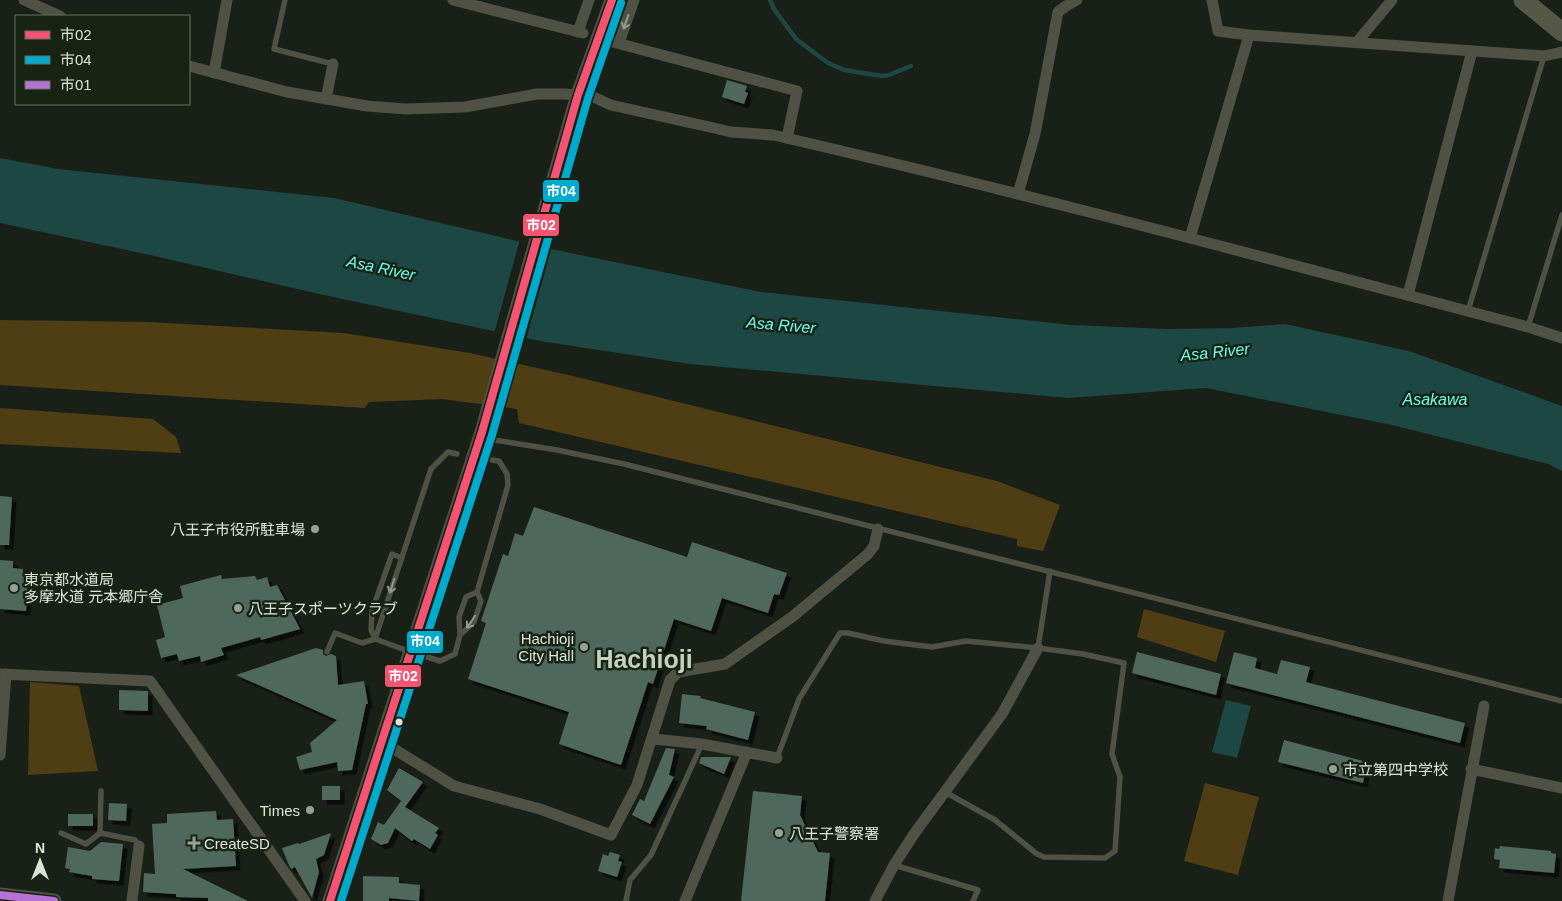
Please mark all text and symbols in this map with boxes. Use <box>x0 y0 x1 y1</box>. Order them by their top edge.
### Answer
one-way arrow <box>621 13 630 29</box>
legend <box>15 15 190 105</box>
text: 市02 <box>60 26 92 43</box>
text: 市04 <box>60 51 92 68</box>
text: 市01 <box>60 76 92 93</box>
line badge: 市04 <box>542 179 580 203</box>
text: 市04 <box>546 183 576 199</box>
line badge: 市02 <box>522 213 560 237</box>
text: 市02 <box>526 217 556 233</box>
water label: Asa River <box>344 252 417 284</box>
water label: Asa River <box>745 313 817 337</box>
water label: Asa River <box>1179 340 1251 364</box>
water label: Asakawa <box>1402 391 1468 408</box>
place label: 八王子市役所駐車場 <box>170 521 305 538</box>
marker: 八王子市役所駐車場 <box>309 523 321 535</box>
place label: 東京都水道局 多摩水道 元本郷庁舎 <box>24 571 163 605</box>
one-way arrow <box>387 578 397 594</box>
marker: 東京都水道局 多摩水道 元本郷庁舎 <box>8 582 20 594</box>
place label: 八王子スポーツクラブ <box>248 600 398 617</box>
marker: 八王子スポーツクラブ <box>232 602 244 614</box>
one-way arrow <box>466 615 477 629</box>
line badge: 市04 <box>406 630 444 654</box>
place label: Hachioji City Hall <box>518 630 574 664</box>
text: 市04 <box>410 633 440 649</box>
marker: Hachioji City Hall <box>578 641 590 653</box>
district label: Hachioji <box>595 645 693 673</box>
line badge: 市02 <box>384 664 422 688</box>
text: 市02 <box>388 668 418 684</box>
unlabelled marker <box>394 717 404 727</box>
place label: 市立第四中学校 <box>1343 761 1448 778</box>
marker: 市立第四中学校 <box>1327 763 1339 775</box>
place label: Times <box>260 802 300 819</box>
marker: Times <box>304 804 316 816</box>
place label: 八王子警察署 <box>789 825 879 842</box>
marker: 八王子警察署 <box>773 827 785 839</box>
place label: CreateSD <box>204 835 270 852</box>
north arrow <box>15 836 65 886</box>
marker: CreateSD <box>188 837 200 849</box>
text: N <box>35 840 45 856</box>

